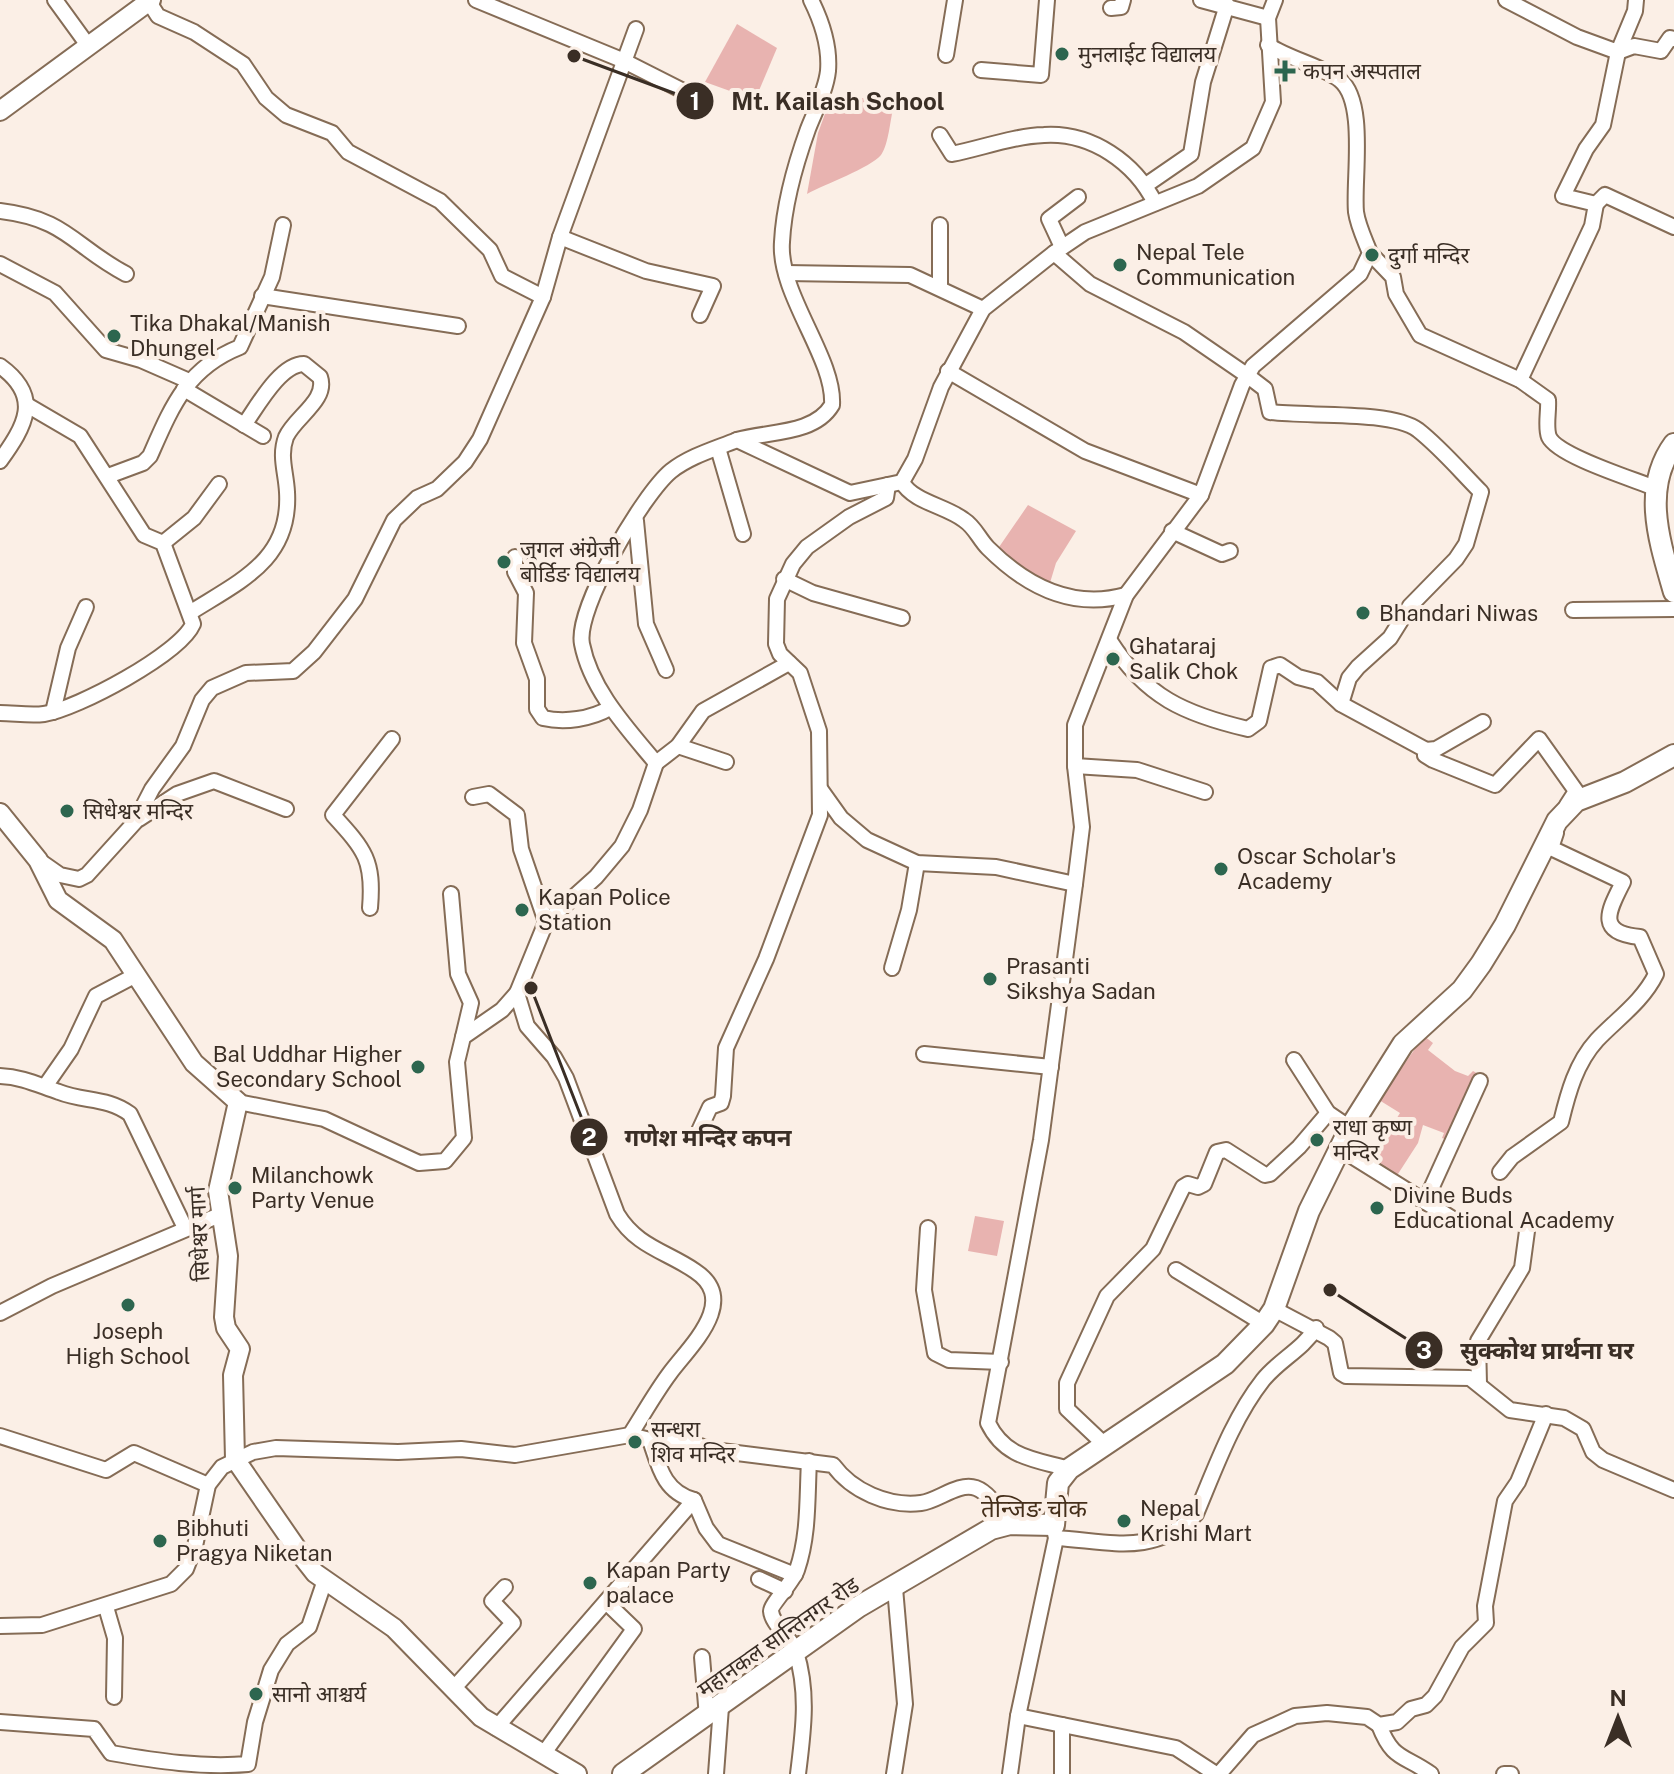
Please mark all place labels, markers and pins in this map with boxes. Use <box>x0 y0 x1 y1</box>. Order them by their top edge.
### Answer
place label: मुनलाईट विद्यालय <box>1078 41 1218 69</box>
marker: मुनलाईट विद्यालय <box>1053 45 1071 63</box>
place label: कपन अस्पताल <box>1303 58 1422 84</box>
marker: कपन अस्पताल <box>1274 60 1296 82</box>
callout: Mt. Kailash School <box>675 77 960 125</box>
place label: Nepal Tele Communication <box>1136 239 1295 290</box>
place label: दुर्गा मन्दिर <box>1388 242 1470 270</box>
marker: दुर्गा मन्दिर <box>1363 246 1381 264</box>
marker: Nepal Tele Communication <box>1111 256 1129 274</box>
place label: Tika Dhakal/Manish Dhungel <box>130 310 330 361</box>
marker: Tika Dhakal/Manish Dhungel <box>105 327 123 345</box>
place label: जुगल अंग्रेजी बोर्डिङ विद्यालय <box>520 536 641 587</box>
marker: जुगल अंग्रेजी बोर्डिङ विद्यालय <box>495 553 513 571</box>
place label: Bhandari Niwas <box>1379 600 1538 626</box>
marker: Bhandari Niwas <box>1354 604 1372 622</box>
place label: Ghataraj Salik Chok <box>1129 633 1238 684</box>
marker: Ghataraj Salik Chok <box>1104 650 1122 668</box>
place label: सिधेश्वर मन्दिर <box>83 798 194 824</box>
marker: सिधेश्वर मन्दिर <box>58 802 76 820</box>
place label: Oscar Scholar's Academy <box>1237 843 1396 894</box>
marker: Oscar Scholar's Academy <box>1212 860 1230 878</box>
place label: Kapan Police Station <box>538 884 671 935</box>
marker: Kapan Police Station <box>513 901 531 919</box>
place label: Prasanti Sikshya Sadan <box>1006 953 1156 1004</box>
marker: Prasanti Sikshya Sadan <box>981 970 999 988</box>
place label: Bal Uddhar Higher Secondary School <box>213 1041 402 1092</box>
marker: Bal Uddhar Higher Secondary School <box>409 1058 427 1076</box>
callout: गणेश मन्दिर कपन <box>569 1113 808 1161</box>
place label: राधा कृष्ण मन्दिर <box>1333 1114 1413 1165</box>
marker: राधा कृष्ण मन्दिर <box>1308 1131 1326 1149</box>
place label: Milanchowk Party Venue <box>251 1162 375 1213</box>
marker: Milanchowk Party Venue <box>226 1179 244 1197</box>
place label: Divine Buds Educational Academy <box>1393 1182 1615 1233</box>
marker: Divine Buds Educational Academy <box>1368 1199 1386 1217</box>
marker: Joseph High School <box>119 1296 137 1314</box>
place label: Joseph High School <box>66 1318 190 1369</box>
callout: सुक्कोथ प्रार्थना घर <box>1404 1326 1650 1374</box>
place label: सन्धरा शिव मन्दिर <box>651 1416 737 1467</box>
marker: सन्धरा शिव मन्दिर <box>626 1433 644 1451</box>
place label: Nepal Krishi Mart <box>1140 1495 1252 1546</box>
marker: Nepal Krishi Mart <box>1115 1512 1133 1530</box>
place label: Bibhuti Pragya Niketan <box>176 1515 332 1566</box>
marker: Bibhuti Pragya Niketan <box>151 1532 169 1550</box>
place label: Kapan Party palace <box>606 1557 731 1608</box>
marker: Kapan Party palace <box>581 1574 599 1592</box>
place label: सानो आश्चर्य <box>272 1681 368 1707</box>
marker: सानो आश्चर्य <box>247 1685 265 1703</box>

